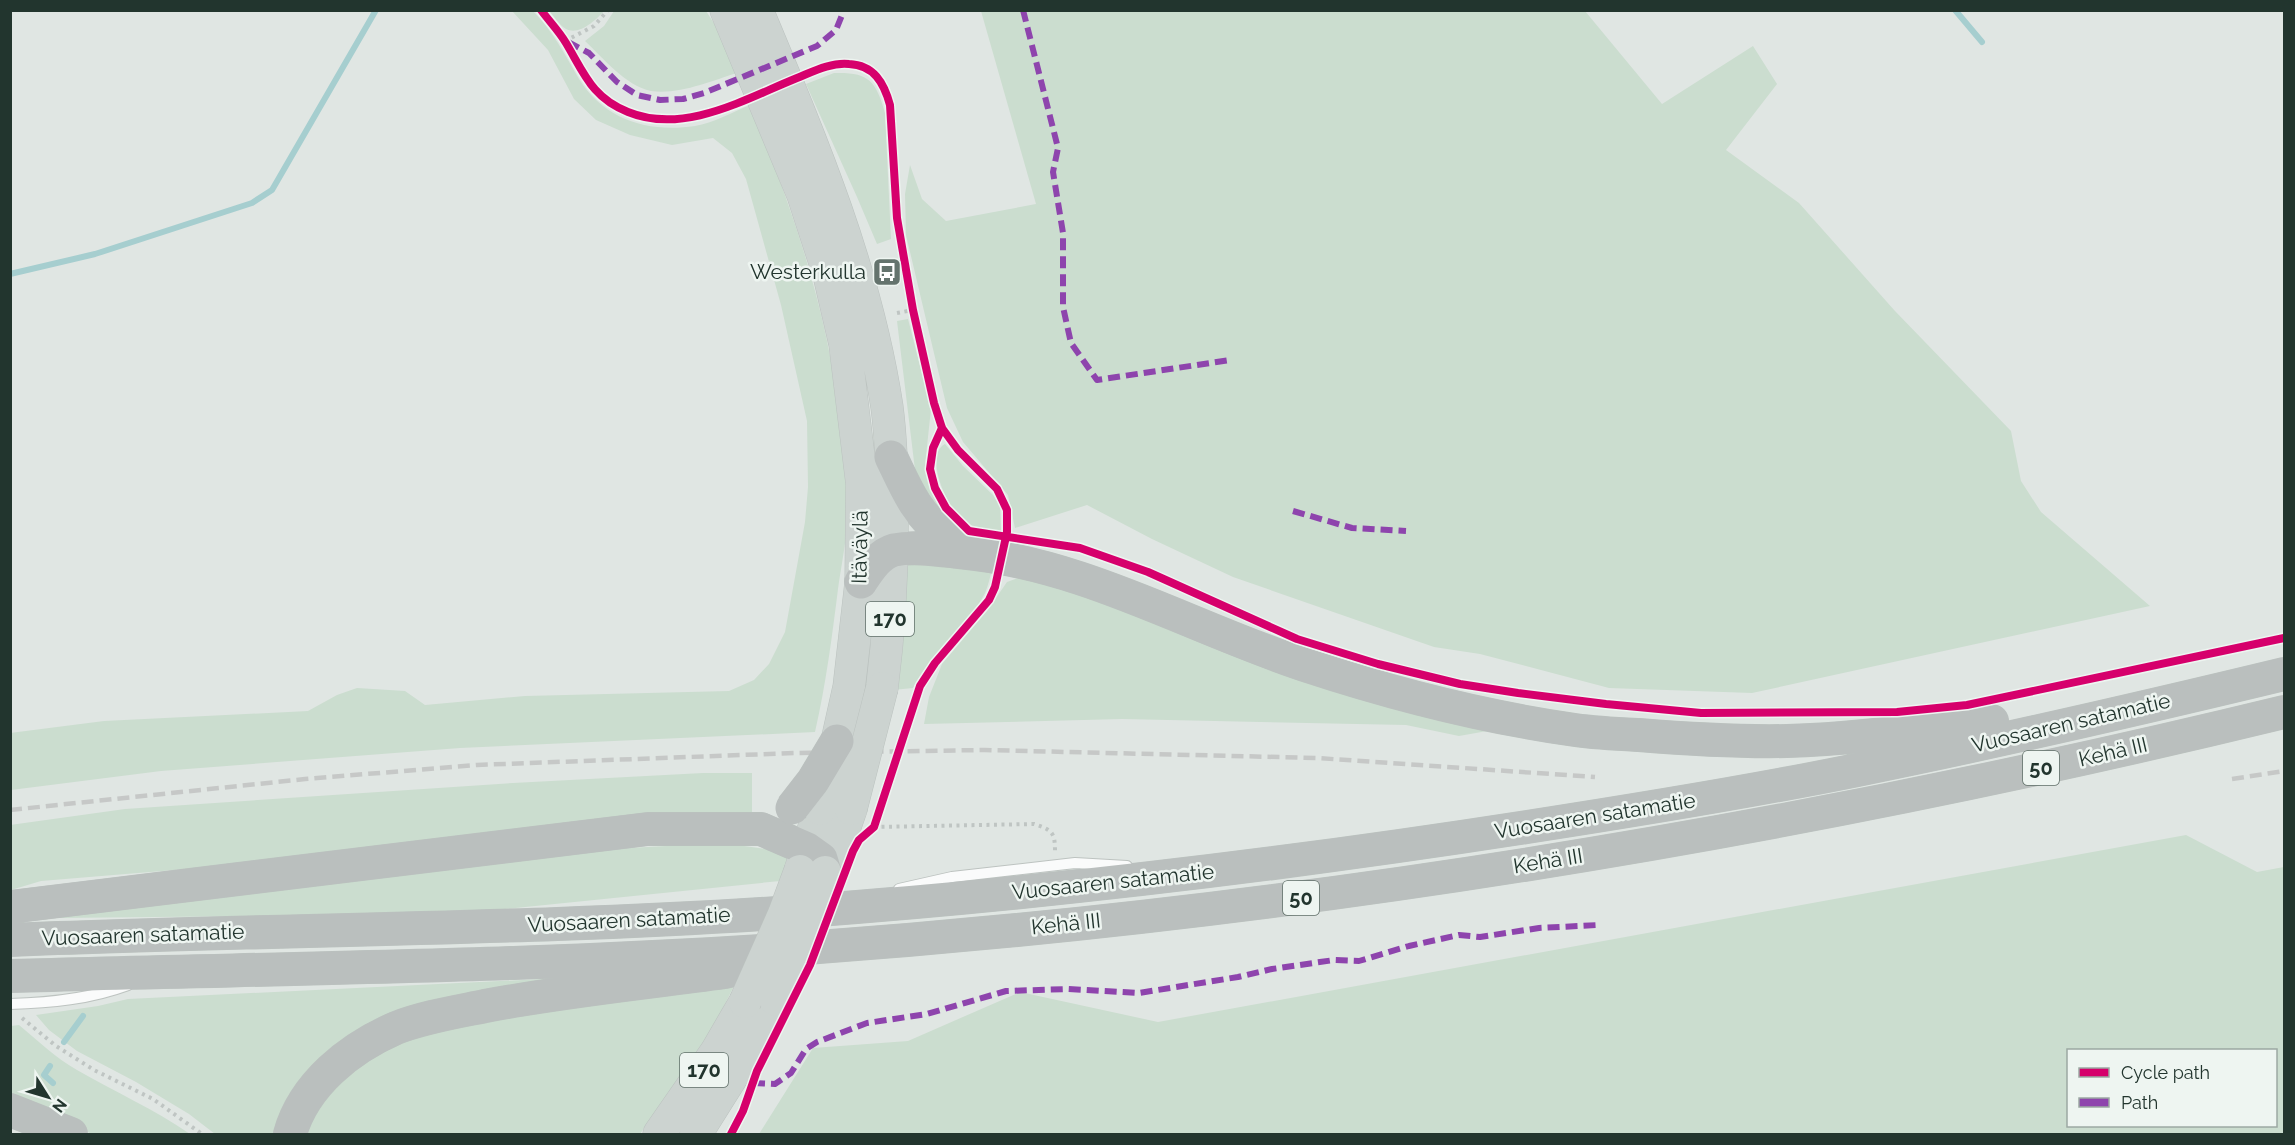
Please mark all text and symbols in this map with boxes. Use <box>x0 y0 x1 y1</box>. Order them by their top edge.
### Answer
bus stop icon: Westerkulla <box>871 256 903 288</box>
place label: Westerkulla <box>750 259 866 284</box>
street label: Itäväylä <box>846 510 873 584</box>
road number: 170 <box>866 602 914 636</box>
street label: Vuosaaren satamatie <box>1969 688 2173 758</box>
street label: Kehä III <box>2076 731 2150 772</box>
road number: 50 <box>2023 751 2059 785</box>
street label: Vuosaaren satamatie <box>1493 787 1697 844</box>
street label: Kehä III <box>1511 843 1584 878</box>
street label: Vuosaaren satamatie <box>1011 858 1215 905</box>
road number: 50 <box>1283 881 1319 915</box>
street label: Vuosaaren satamatie <box>527 902 731 937</box>
street label: Kehä III <box>1030 907 1102 940</box>
street label: Vuosaaren satamatie <box>41 918 245 951</box>
legend <box>2067 1049 2277 1127</box>
road number: 170 <box>680 1053 728 1087</box>
text: Cycle path <box>2121 1062 2210 1083</box>
north arrow <box>18 1067 78 1127</box>
text: Path <box>2121 1092 2158 1113</box>
text: N <box>48 1095 71 1116</box>

